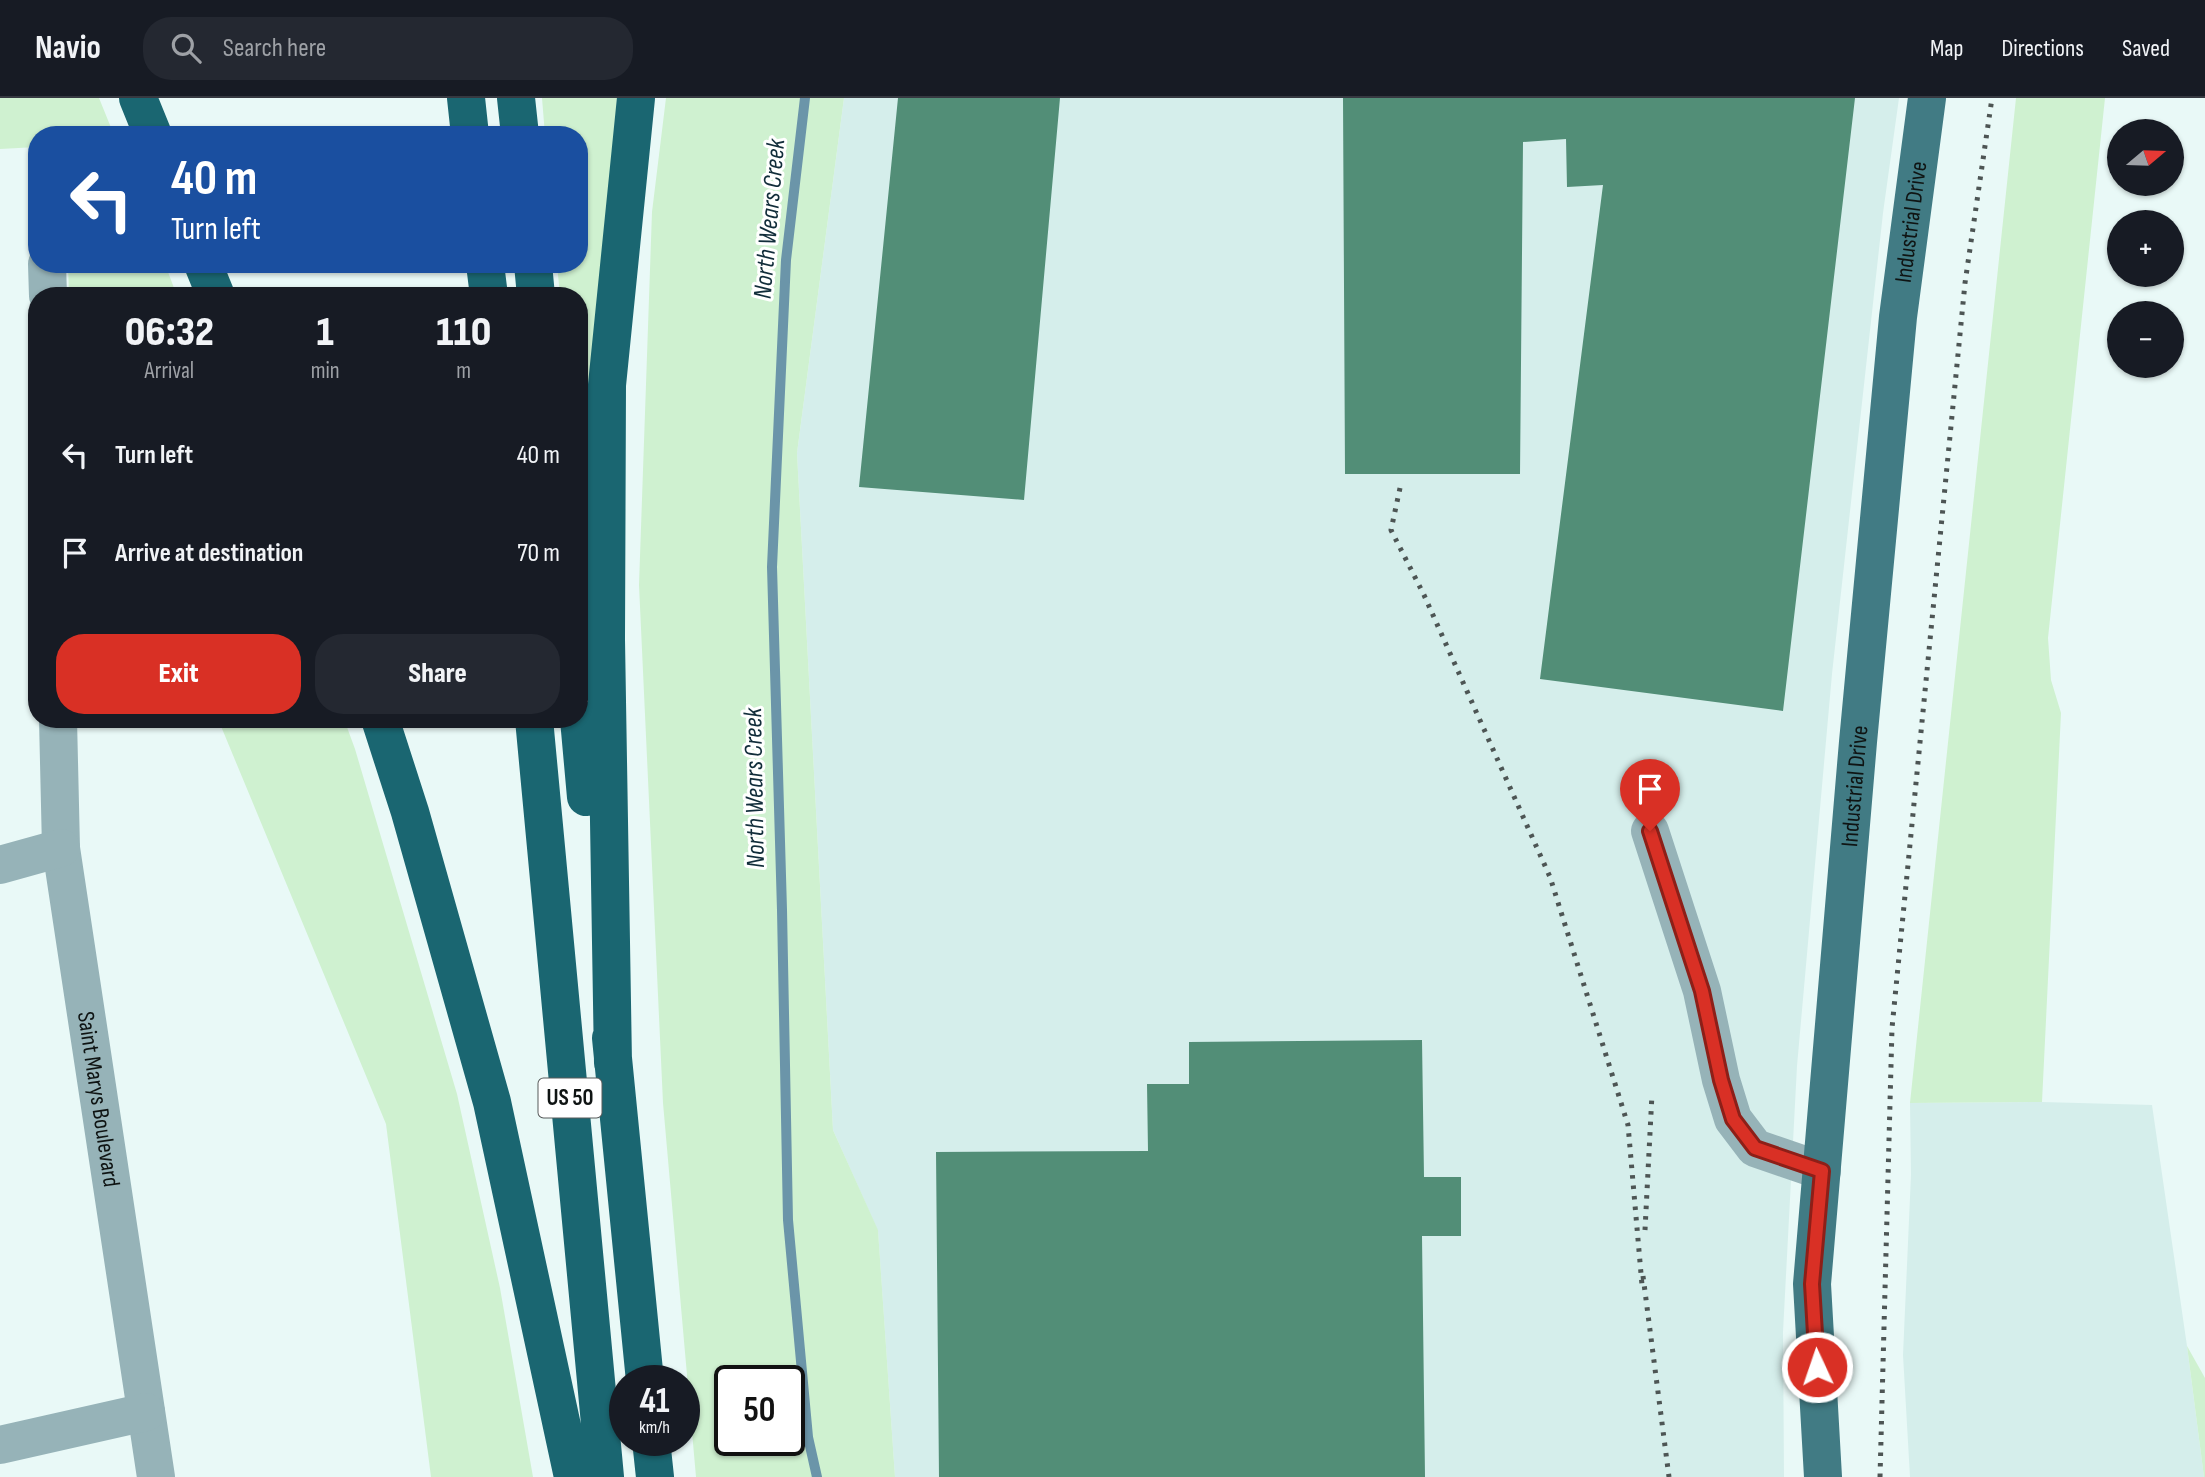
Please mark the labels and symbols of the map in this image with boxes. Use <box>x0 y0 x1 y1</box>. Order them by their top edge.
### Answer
north arrow <box>2107 119 2184 196</box>
water label: North Wears Creek <box>748 137 793 300</box>
street label: Industrial Drive <box>1888 160 1933 284</box>
water label: North Wears Creek <box>738 706 772 868</box>
street label: Industrial Drive <box>1835 724 1874 848</box>
pin <box>1620 759 1680 831</box>
street label: Saint Marys Boulevard <box>71 1009 127 1189</box>
road number: US 50 <box>538 1079 602 1118</box>
position arrow <box>1780 1330 1854 1404</box>
speed limit sign: 50 <box>714 1365 805 1456</box>

